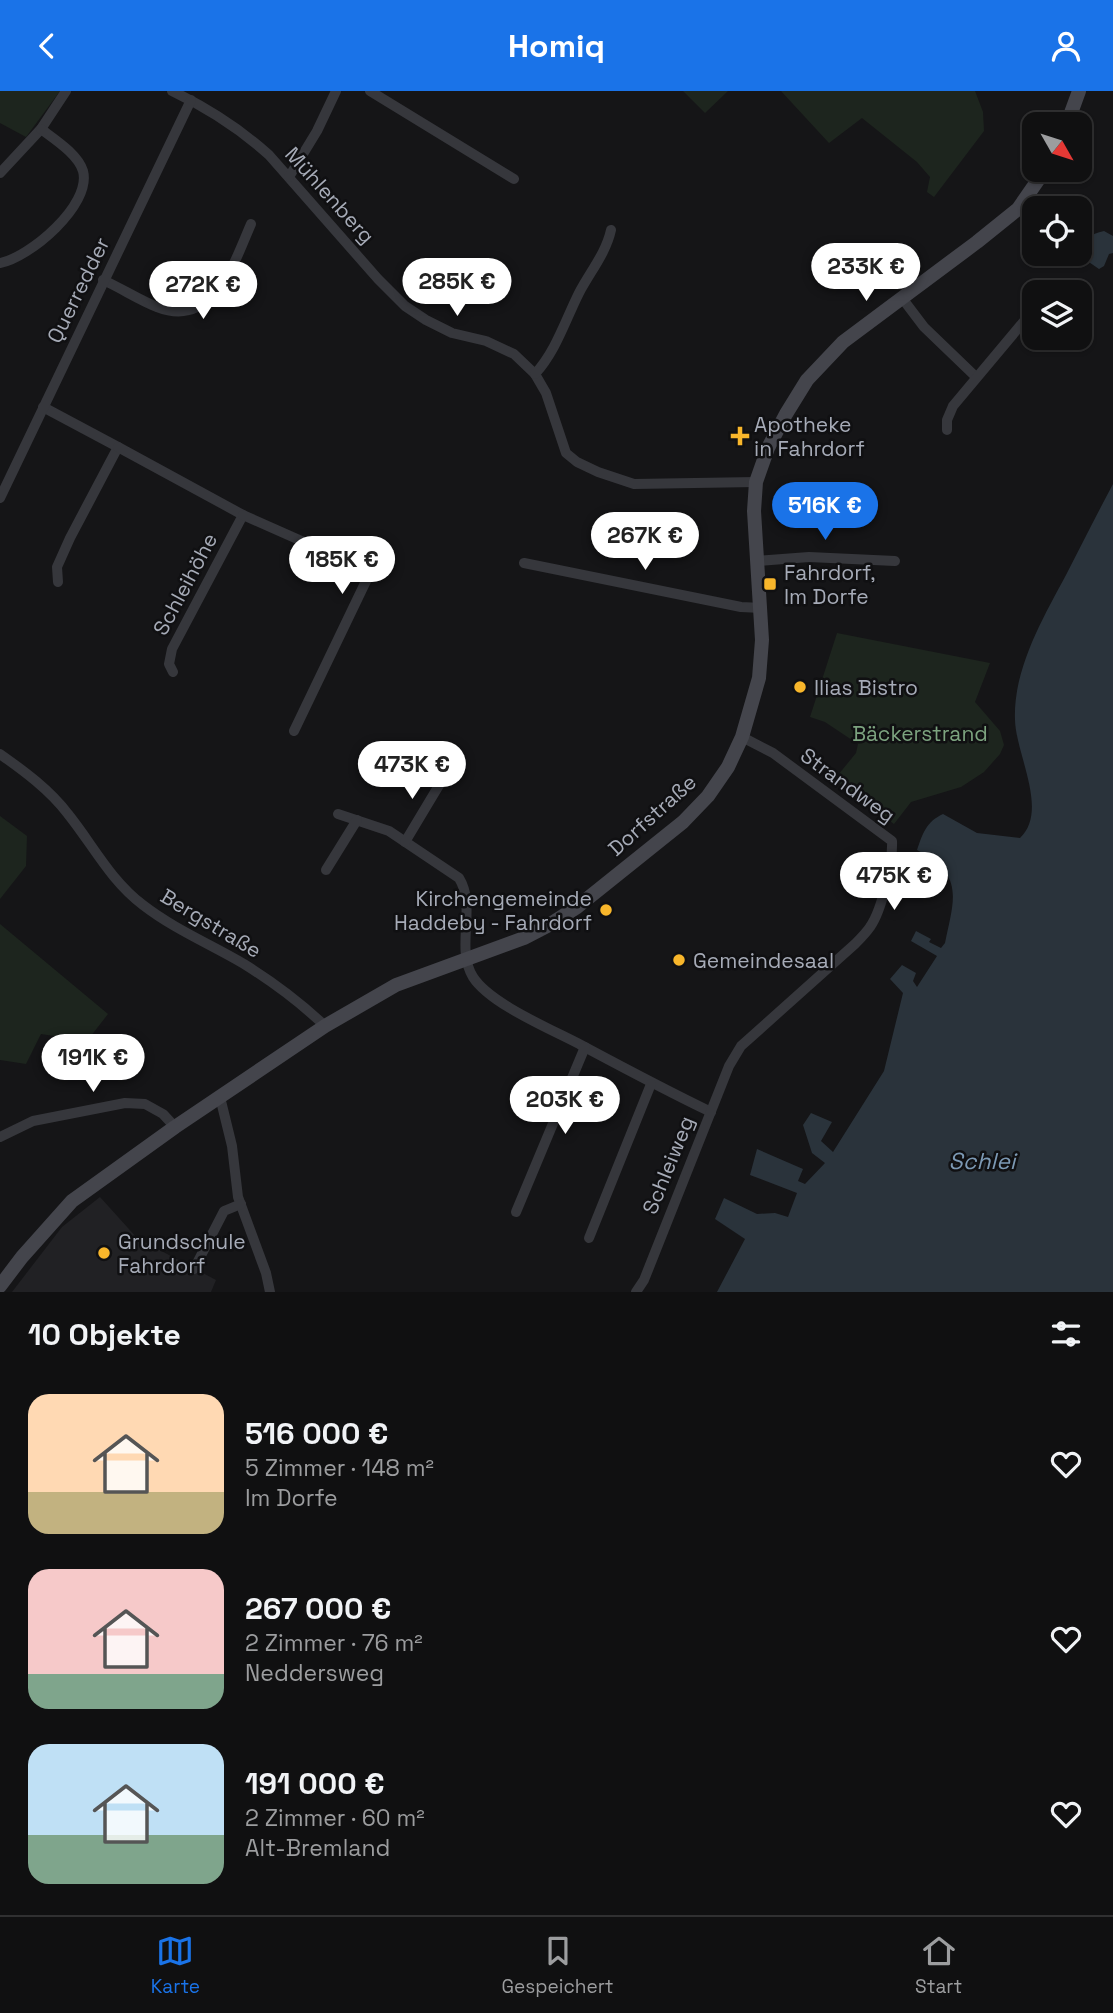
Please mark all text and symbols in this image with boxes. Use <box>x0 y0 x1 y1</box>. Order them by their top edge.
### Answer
text: Homiq <box>508 26 605 66</box>
icon: back <box>28 27 66 65</box>
icon: person <box>1047 27 1085 65</box>
north arrow <box>1022 112 1092 182</box>
map controls <box>1022 112 1092 350</box>
street label: Mühlenberg <box>279 141 381 249</box>
button: locate <box>1022 196 1092 266</box>
street label: Querredder <box>41 233 115 347</box>
pin: 233K € <box>809 243 923 303</box>
text: 233K € <box>827 251 905 281</box>
pin: 285K € <box>400 259 514 318</box>
pin: 272K € <box>146 261 260 321</box>
text: 285K € <box>418 266 496 296</box>
text: 272K € <box>165 269 241 299</box>
button: layers <box>1022 280 1092 350</box>
place label: Apotheke in Fahrdorf <box>754 411 865 462</box>
marker: Apotheke in Fahrdorf <box>732 428 748 444</box>
pin: 516K € <box>768 483 882 542</box>
text: 516K € <box>788 490 862 520</box>
pin: 267K € <box>588 512 702 572</box>
text: 267K € <box>607 520 683 550</box>
street label: Schleihöhe <box>147 528 223 640</box>
pin: 185K € <box>285 537 399 596</box>
text: 185K € <box>305 544 379 574</box>
place label: Fahrdorf, Im Dorfe <box>784 559 875 610</box>
marker: Fahrdorf, Im Dorfe <box>762 576 778 592</box>
place label: Ilias Bistro <box>814 674 918 701</box>
marker: Ilias Bistro <box>792 679 808 695</box>
park label: Bäckerstrand <box>852 720 988 747</box>
pin: 473K € <box>355 741 469 801</box>
street label: Strandweg <box>795 741 901 829</box>
text: 473K € <box>374 749 450 779</box>
street label: Dorfstraße <box>602 768 702 862</box>
pin: 475K € <box>837 853 951 912</box>
text: 475K € <box>856 860 932 890</box>
street label: Bergstraße <box>156 882 266 964</box>
place label: Kirchengemeinde Haddeby - Fahrdorf <box>394 885 592 936</box>
marker: Kirchengemeinde Haddeby - Fahrdorf <box>598 902 614 918</box>
place label: Gemeindesaal <box>693 947 834 974</box>
marker: Gemeindesaal <box>671 952 687 968</box>
pin: 191K € <box>36 1035 150 1094</box>
text: 191K € <box>58 1042 128 1072</box>
pin: 203K € <box>508 1077 622 1136</box>
text: 203K € <box>526 1084 604 1114</box>
street label: Schleiweg <box>636 1112 700 1218</box>
water label: Schlei <box>949 1146 1018 1176</box>
place label: Grundschule Fahrdorf <box>118 1228 246 1279</box>
marker: Grundschule Fahrdorf <box>96 1245 112 1261</box>
text: 10 Objekte <box>28 1315 181 1354</box>
icon: filters <box>1047 1315 1085 1353</box>
text: 516 000 € <box>245 1414 388 1453</box>
icon: home <box>84 1422 168 1506</box>
icon: heart <box>1047 1445 1085 1483</box>
text: 5 Zimmer · 148 m² <box>245 1453 434 1483</box>
text: Im Dorfe <box>245 1483 338 1513</box>
text: 267 000 € <box>245 1589 391 1628</box>
icon: home <box>84 1597 168 1681</box>
icon: heart <box>1047 1620 1085 1658</box>
text: 2 Zimmer · 76 m² <box>245 1628 423 1658</box>
text: Neddersweg <box>245 1658 384 1688</box>
text: 191 000 € <box>245 1764 385 1803</box>
icon: home <box>84 1772 168 1856</box>
icon: heart <box>1047 1795 1085 1833</box>
text: 2 Zimmer · 60 m² <box>245 1803 425 1833</box>
text: Alt-Bremland <box>245 1833 390 1863</box>
tab: Karte <box>151 1932 200 1999</box>
tab: Gespeichert <box>502 1932 614 1999</box>
tab: Start <box>915 1932 962 1999</box>

